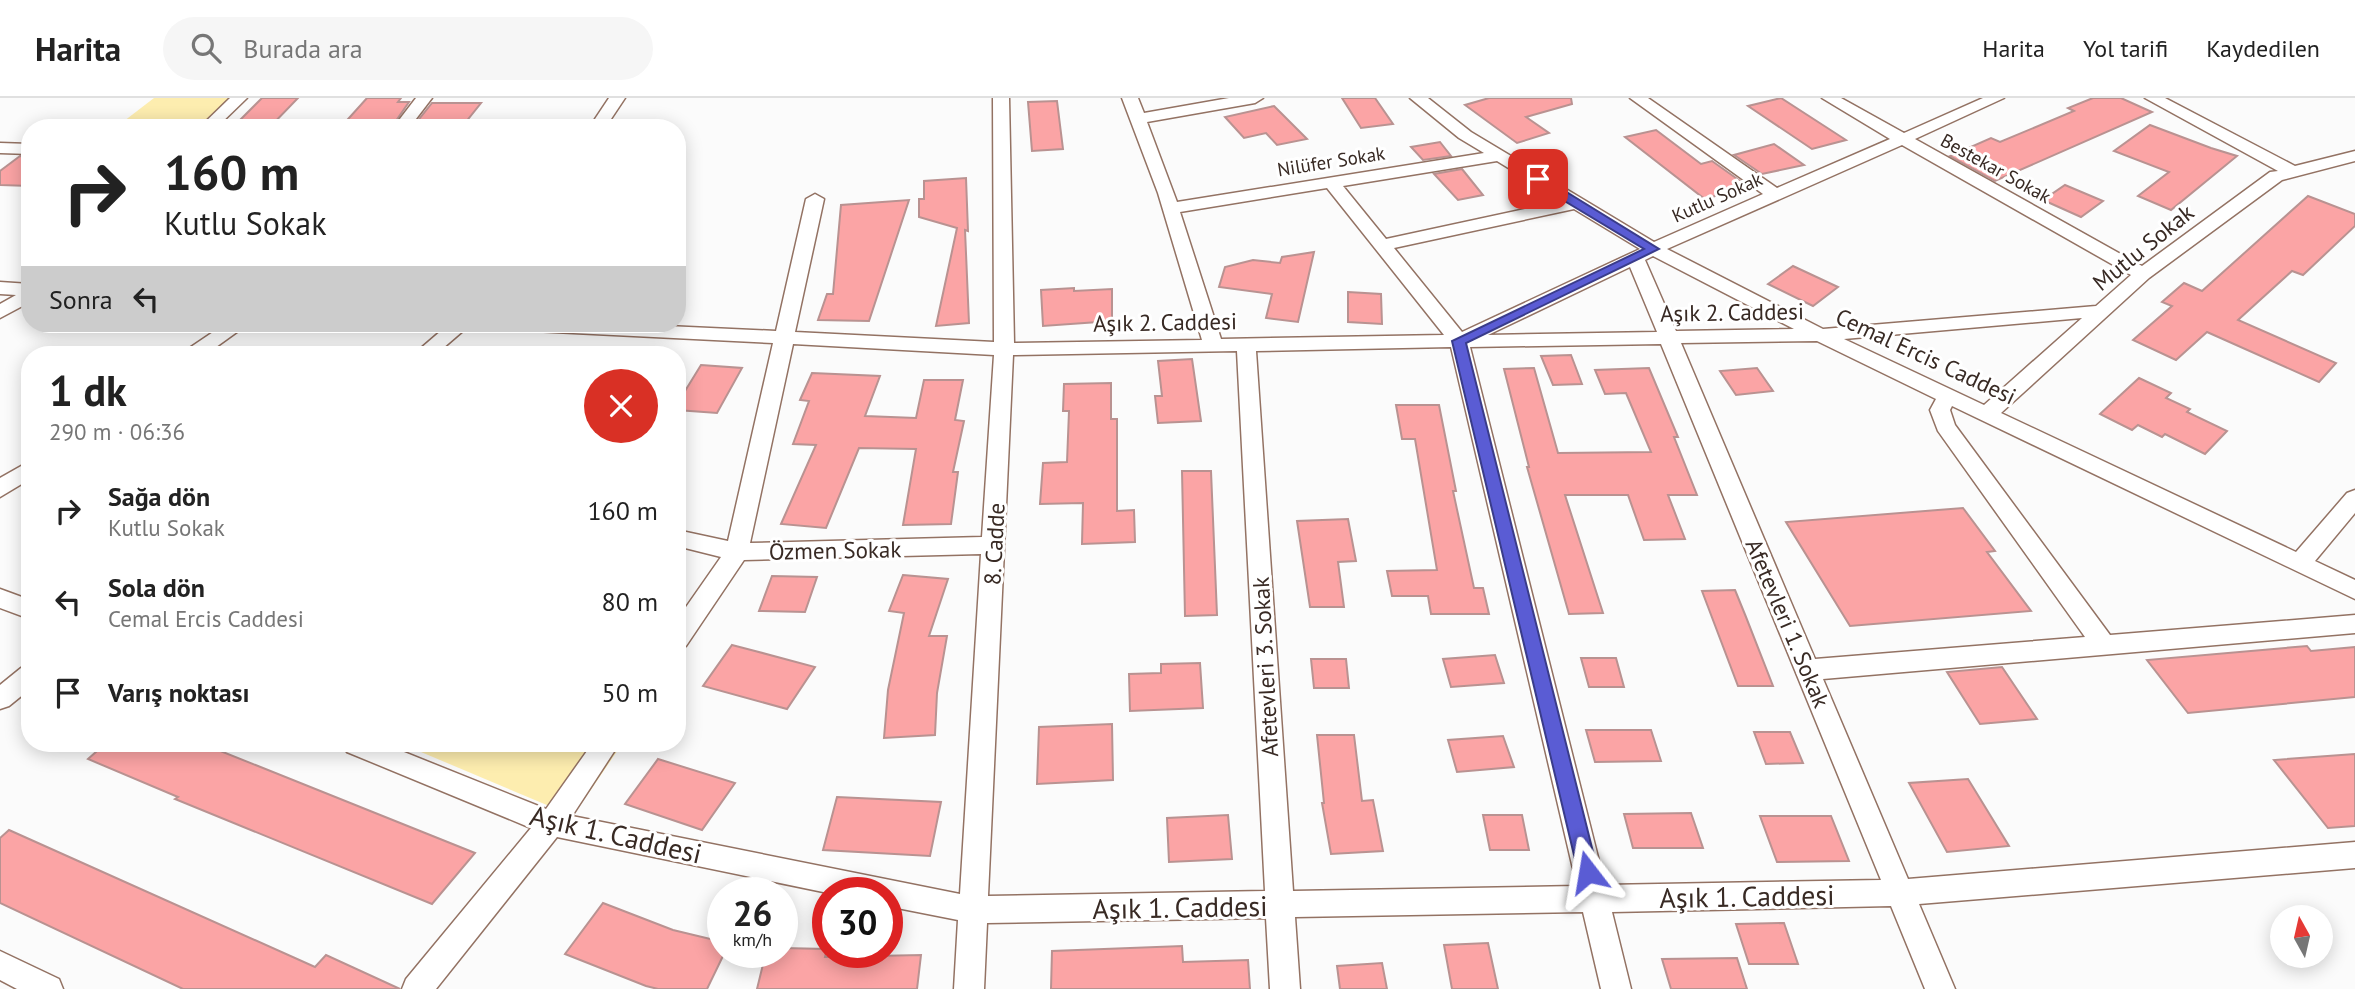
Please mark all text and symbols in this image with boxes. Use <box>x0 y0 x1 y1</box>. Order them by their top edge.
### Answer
search box <box>163 17 653 80</box>
text: Harita <box>35 27 121 70</box>
icon: search <box>187 29 225 67</box>
text: Burada ara <box>243 32 363 65</box>
text: Harita <box>1982 33 2045 64</box>
text: Yol tarifi <box>2083 33 2168 64</box>
text: Kaydedilen <box>2206 33 2320 64</box>
street label: Bestekar Sokak <box>1937 128 2055 208</box>
text: 160 m <box>164 140 299 204</box>
street label: Nilüfer Sokak <box>1275 141 1387 181</box>
icon: right <box>49 147 140 238</box>
pin <box>1508 149 1568 209</box>
icon: arrive <box>1519 160 1557 198</box>
street label: Kutlu Sokak <box>1668 166 1766 228</box>
street label: Mutlu Sokak <box>2087 197 2199 297</box>
text: Kutlu Sokak <box>164 202 327 244</box>
icon: left <box>127 280 165 318</box>
text: Sonra <box>49 283 113 316</box>
street label: Aşık 2. Caddesi <box>1660 296 1804 328</box>
street label: Cemal Ercis Caddesi <box>1831 301 2021 411</box>
street label: Aşık 2. Caddesi <box>1093 306 1237 338</box>
text: 1 dk <box>49 363 127 418</box>
button: close <box>584 369 658 443</box>
text: 290 m · 06:36 <box>49 417 185 446</box>
text: Sağa dön <box>108 480 210 513</box>
icon: right <box>49 492 87 530</box>
text: 160 m <box>587 494 658 527</box>
street label: 8. Cadde <box>977 502 1011 586</box>
text: Kutlu Sokak <box>108 513 225 542</box>
street label: Özmen Sokak <box>768 534 902 566</box>
street label: Afetevleri 1. Sokak <box>1739 534 1837 712</box>
text: Sola dön <box>108 571 205 604</box>
street label: Afetevleri 3. Sokak <box>1246 576 1284 758</box>
icon: left <box>49 583 87 621</box>
text: 80 m <box>602 585 658 618</box>
text: Cemal Ercis Caddesi <box>108 604 304 633</box>
icon: arrive <box>49 674 87 712</box>
text: Varış noktası <box>108 676 250 709</box>
text: 50 m <box>602 676 658 709</box>
street label: Aşık 1. Caddesi <box>526 796 706 872</box>
position arrow <box>1551 835 1625 909</box>
street label: Aşık 1. Caddesi <box>1659 876 1835 916</box>
speed limit sign: 30 <box>812 877 903 968</box>
street label: Aşık 1. Caddesi <box>1092 887 1268 927</box>
text: 26 <box>733 890 772 936</box>
north arrow <box>2270 905 2333 968</box>
map controls <box>2270 905 2333 968</box>
text: km/h <box>733 928 772 951</box>

